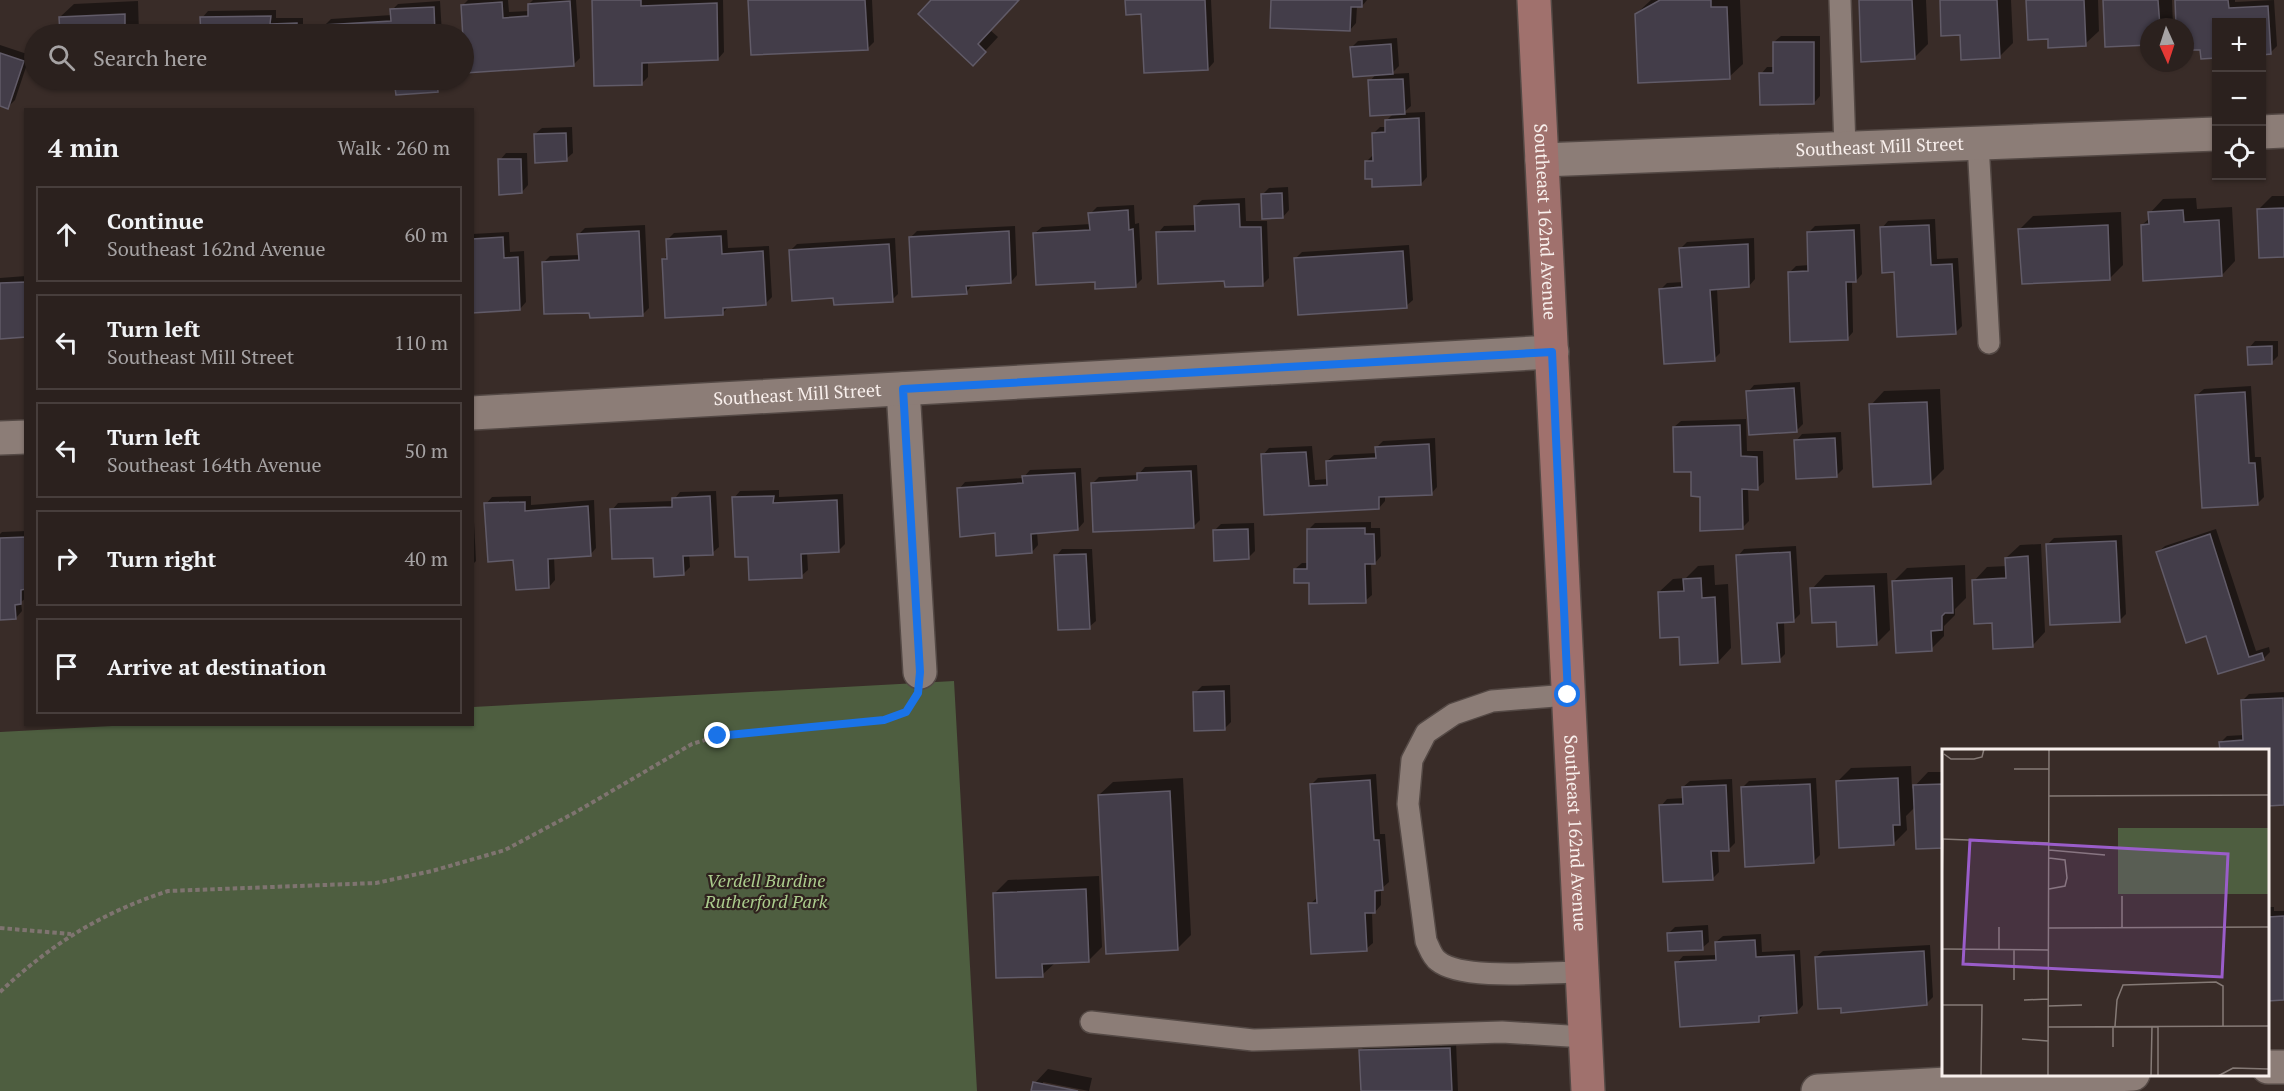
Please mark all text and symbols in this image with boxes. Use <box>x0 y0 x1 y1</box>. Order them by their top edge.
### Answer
north arrow <box>2140 18 2194 72</box>
map controls <box>2212 18 2266 180</box>
button: + <box>2212 18 2266 72</box>
search box <box>24 24 474 90</box>
icon: search <box>45 41 78 74</box>
text: Search here <box>93 43 207 72</box>
button: − <box>2212 72 2266 126</box>
street label: Southeast 162nd Avenue <box>1529 123 1563 321</box>
button: locate <box>2212 126 2266 180</box>
text: 4 min <box>48 130 119 164</box>
street label: Southeast Mill Street <box>1795 131 1965 161</box>
text: Walk · 260 m <box>338 134 450 161</box>
text: Continue <box>107 206 204 235</box>
icon: ahead <box>50 218 83 251</box>
text: 60 m <box>405 221 448 248</box>
text: Southeast 162nd Avenue <box>107 235 325 262</box>
text: Turn left <box>107 314 200 343</box>
icon: left <box>50 326 83 359</box>
text: 110 m <box>394 329 448 356</box>
text: Southeast Mill Street <box>107 343 294 370</box>
street label: Southeast Mill Street <box>713 377 883 410</box>
text: Turn left <box>107 422 200 451</box>
icon: left <box>50 434 83 467</box>
text: 50 m <box>405 437 448 464</box>
text: Southeast 164th Avenue <box>107 451 322 478</box>
icon: right <box>50 542 83 575</box>
text: Turn right <box>107 544 216 573</box>
text: 40 m <box>405 545 448 572</box>
icon: arrive <box>50 650 83 683</box>
text: Arrive at destination <box>107 652 326 681</box>
route start <box>1554 681 1580 707</box>
route end <box>704 722 730 748</box>
street label: Southeast 162nd Avenue <box>1559 734 1593 932</box>
inset map <box>1942 749 2269 1076</box>
park label: Verdell Burdine Rutherford Park <box>704 868 828 913</box>

